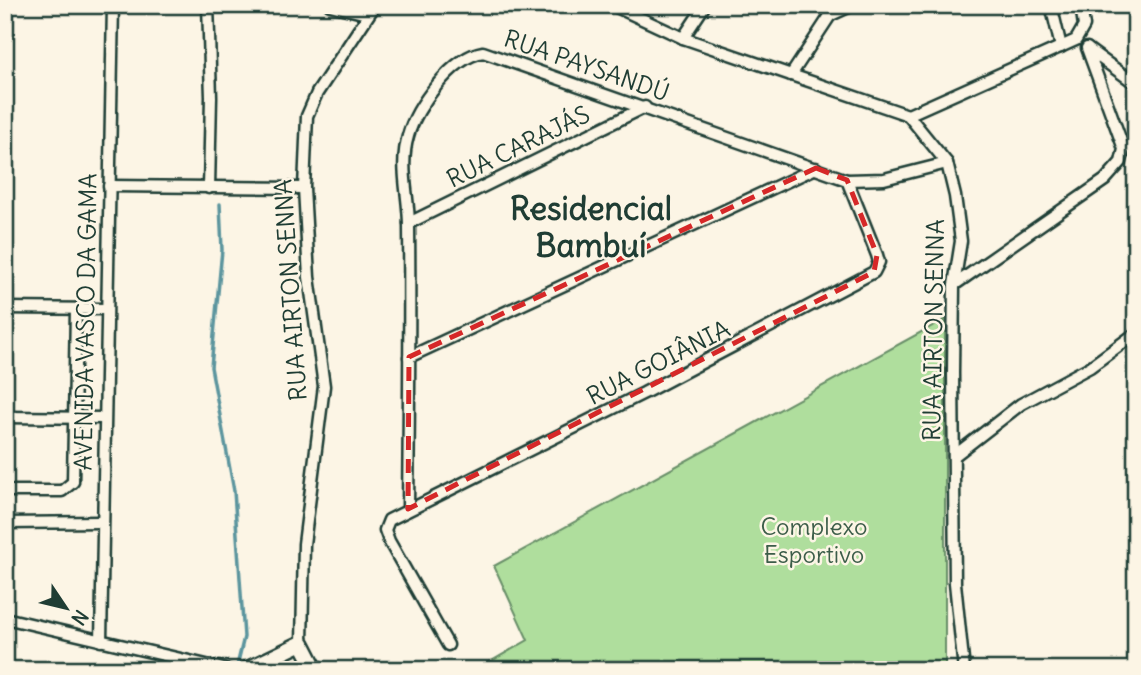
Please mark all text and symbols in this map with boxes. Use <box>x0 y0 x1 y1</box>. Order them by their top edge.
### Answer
street label: RUA PAYSANDÚ <box>500 23 674 107</box>
street label: RUA CARAJÁS <box>442 98 594 194</box>
street label: AVENIDA VASCO DA GAMA <box>67 173 103 471</box>
street label: RUA AIRTON SENNA <box>267 178 313 402</box>
district label: Residencial Bambuí <box>510 188 672 266</box>
street label: RUA AIRTON SENNA <box>916 219 950 441</box>
street label: RUA GOIÂNIA <box>581 313 735 411</box>
park label: Complexo Esportivo <box>761 511 867 569</box>
north arrow <box>32 574 102 644</box>
text: N <box>66 605 94 630</box>

